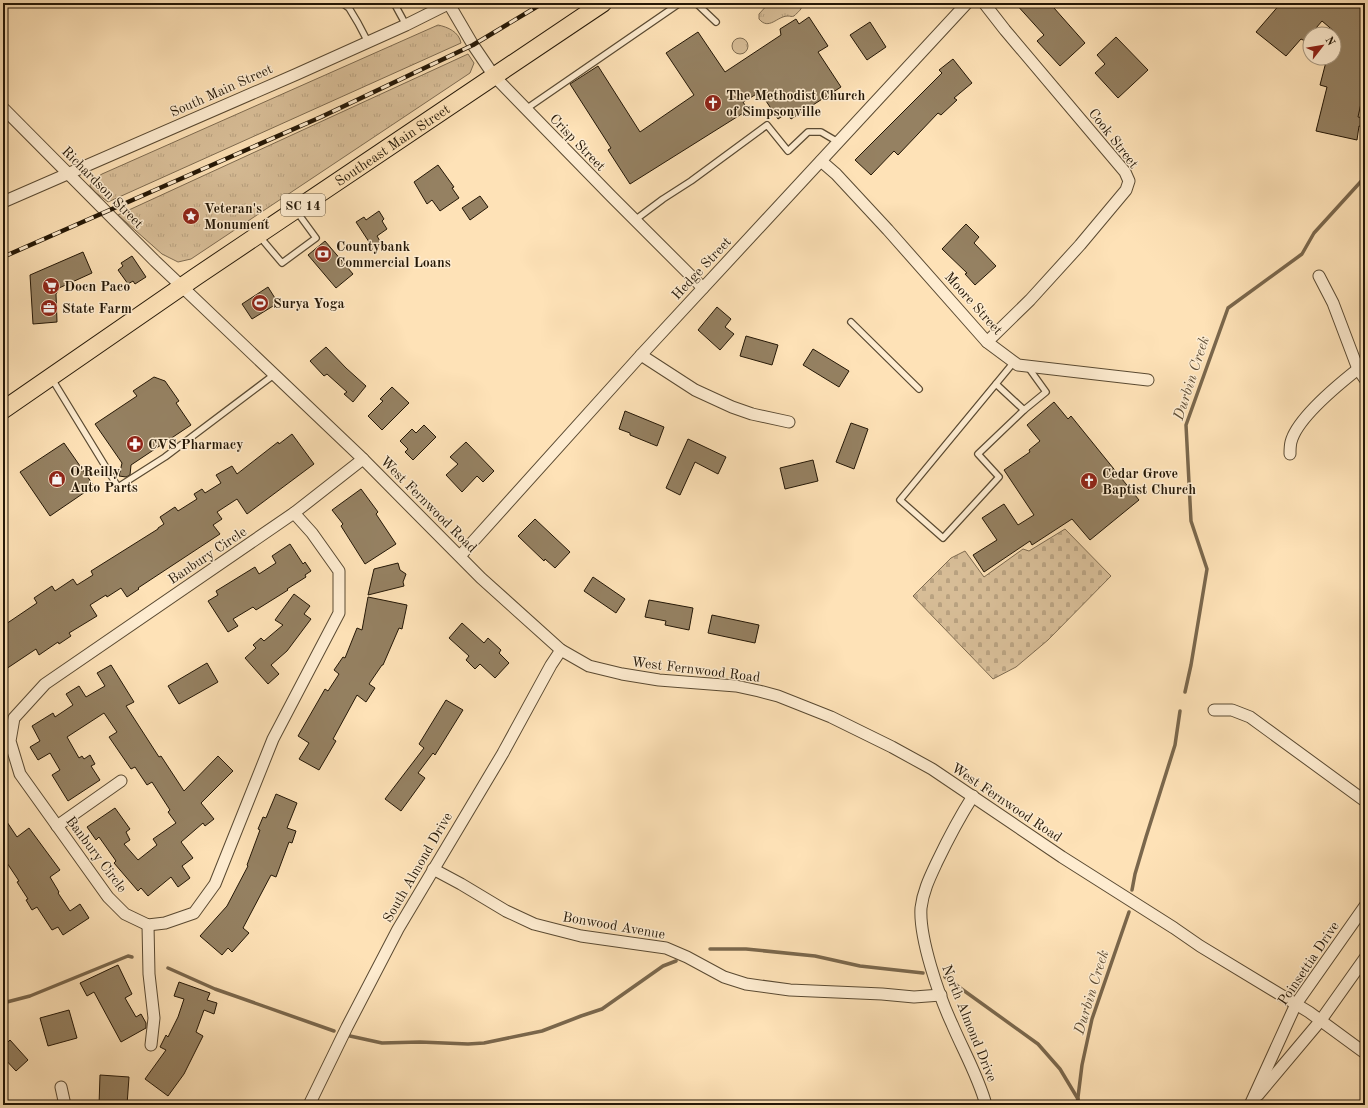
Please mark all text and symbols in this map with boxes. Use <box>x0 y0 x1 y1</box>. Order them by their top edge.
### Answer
north arrow <box>1302 26 1342 66</box>
text: N <box>1322 35 1336 49</box>
street label: South Main Street <box>168 62 275 120</box>
place label: The Methodist Church of Simpsonville <box>726 89 866 119</box>
church icon: The Methodist Church of Simpsonville <box>703 93 723 113</box>
street label: Southeast Main Street <box>333 102 453 189</box>
street label: Cook Street <box>1086 106 1141 171</box>
street label: Crisp Street <box>547 111 608 174</box>
street label: Richardson Street <box>59 144 146 231</box>
road number: SC 14 <box>281 194 325 216</box>
place label: Veteran's Monument <box>204 202 270 232</box>
place icon: Veteran's Monument <box>181 206 201 226</box>
street label: Hedge Street <box>669 235 734 303</box>
place label: Countybank Commercial Loans <box>336 240 451 270</box>
bank icon: Countybank Commercial Loans <box>313 244 333 264</box>
street label: Moore Street <box>942 270 1005 338</box>
supermarket icon: Docn Paco <box>41 276 61 296</box>
place label: Docn Paco <box>64 280 130 294</box>
sports icon: Surya Yoga <box>250 293 270 313</box>
place label: Surya Yoga <box>273 297 345 311</box>
office icon: State Farm <box>39 298 59 318</box>
place label: State Farm <box>62 302 132 316</box>
water label: Durbin Creek <box>1171 335 1213 423</box>
pharmacy icon: CVS Pharmacy <box>125 434 145 454</box>
place label: CVS Pharmacy <box>148 438 244 452</box>
street label: West Fernwood Road <box>378 454 479 555</box>
place label: O'Reilly Auto Parts <box>70 465 138 495</box>
place label: Cedar Grove Baptist Church <box>1102 467 1196 497</box>
shop icon: O'Reilly Auto Parts <box>47 469 67 489</box>
church icon: Cedar Grove Baptist Church <box>1079 471 1099 491</box>
street label: Banbury Circle <box>166 525 249 587</box>
street label: West Fernwood Road <box>631 655 761 685</box>
street label: West Fernwood Road <box>949 761 1064 845</box>
street label: South Almond Drive <box>381 810 455 925</box>
street label: Banbury Circle <box>63 814 129 895</box>
street label: Bonwood Avenue <box>561 910 666 942</box>
street label: Poinsettia Drive <box>1276 919 1342 1008</box>
water label: Durbin Creek <box>1072 948 1112 1037</box>
street label: North Almond Drive <box>939 963 999 1084</box>

